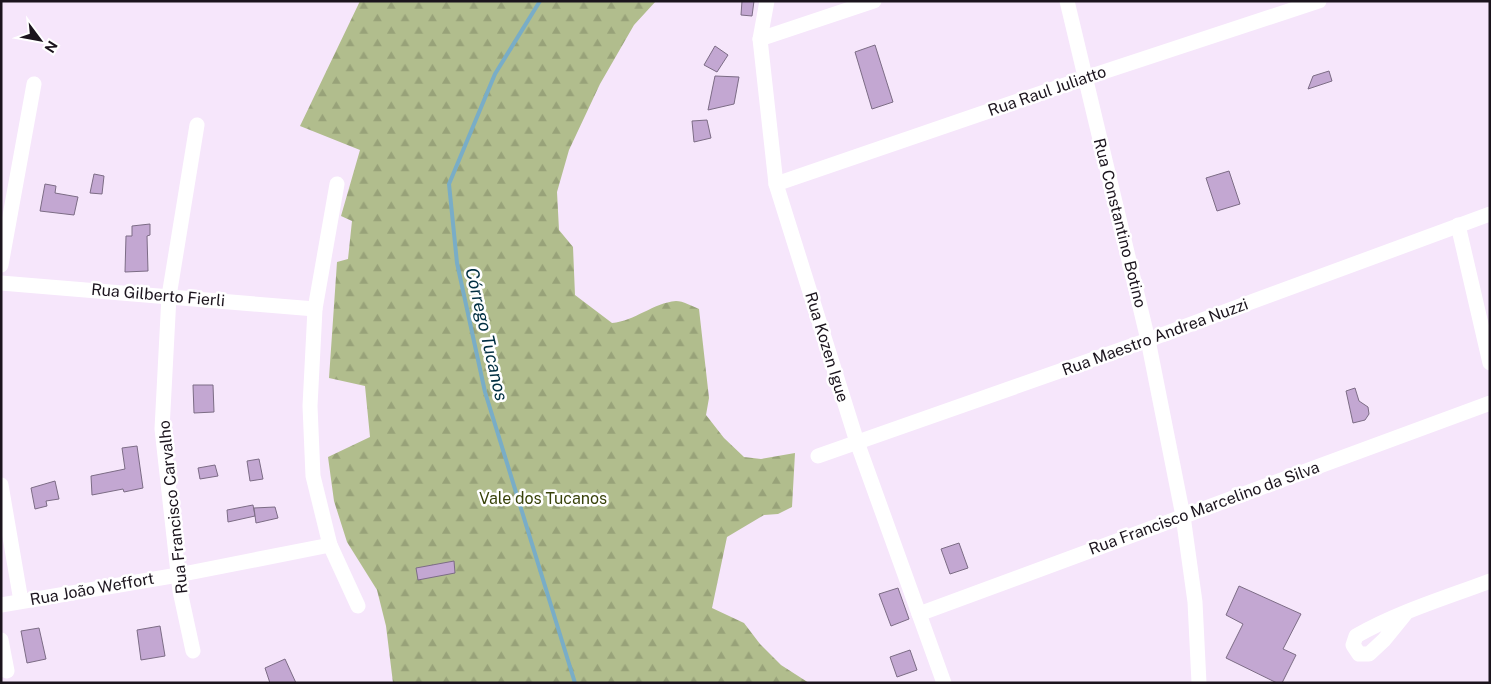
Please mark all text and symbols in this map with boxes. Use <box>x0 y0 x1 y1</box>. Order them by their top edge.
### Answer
north arrow <box>15 15 65 65</box>
text: N <box>41 38 61 56</box>
street label: Rua Raul Juliatto <box>985 62 1109 120</box>
street label: Rua Constantino Botino <box>1090 136 1150 310</box>
water label: Córrego Tucanos <box>461 265 513 403</box>
street label: Rua Gilberto Fierli <box>90 280 226 310</box>
street label: Rua Kozen Igue <box>801 290 853 404</box>
street label: Rua Maestro Andrea Nuzzi <box>1059 294 1251 380</box>
street label: Rua Francisco Carvalho <box>154 419 192 595</box>
street label: Rua Francisco Marcelino da Silva <box>1086 457 1322 559</box>
park label: Vale dos Tucanos <box>479 489 607 508</box>
street label: Rua João Weffort <box>28 569 156 609</box>

